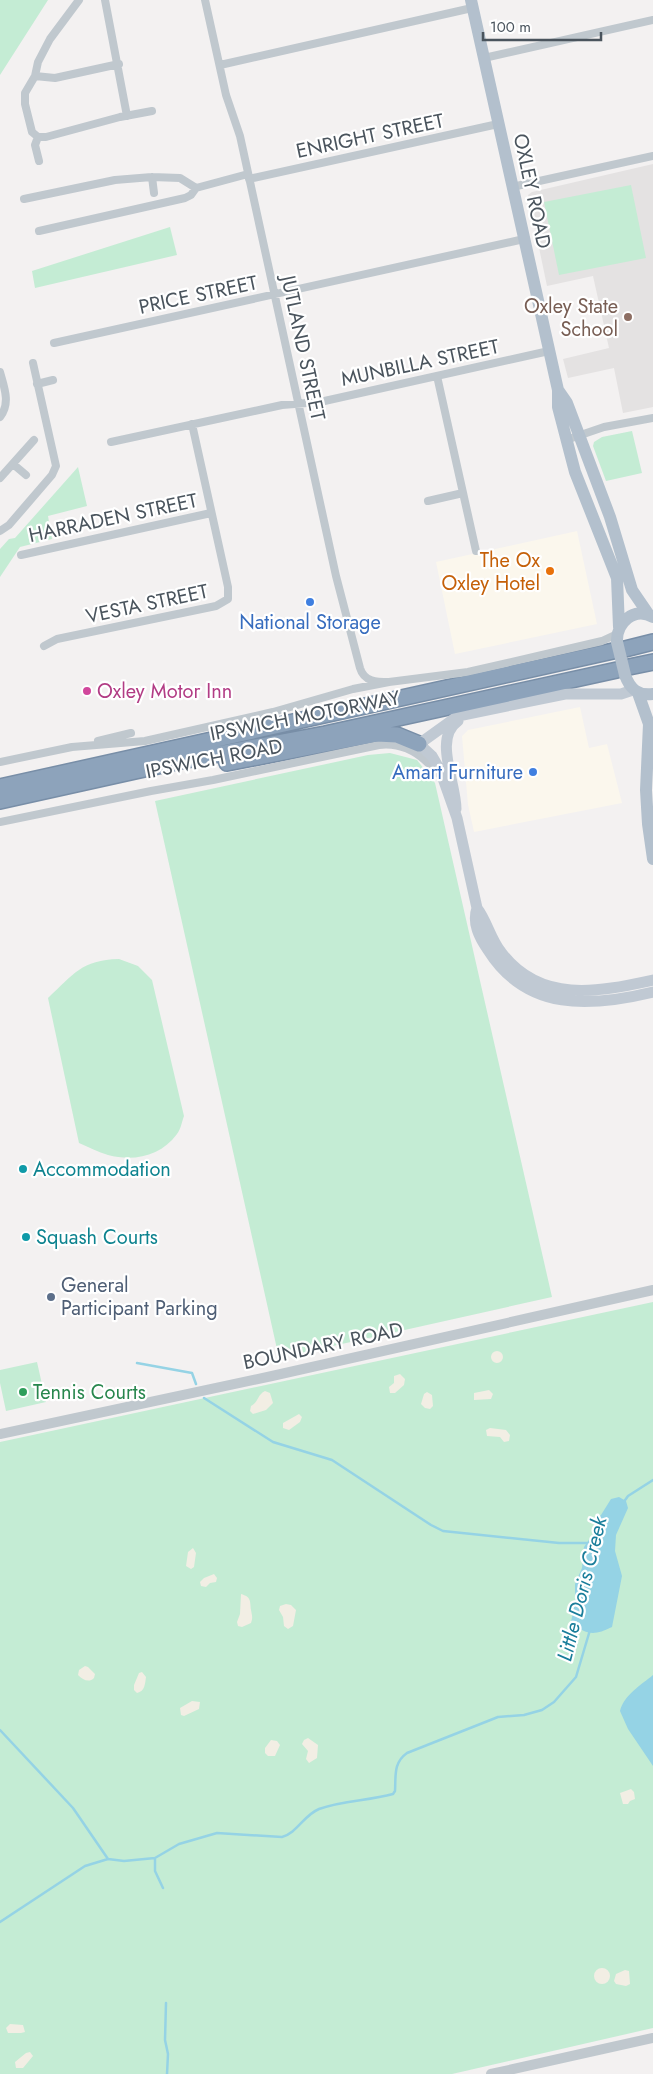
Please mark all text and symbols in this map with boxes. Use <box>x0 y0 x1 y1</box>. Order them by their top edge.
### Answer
scale bar <box>483 10 600 42</box>
text: 100 m <box>490 16 531 38</box>
street label: ENRIGHT STREET <box>293 106 447 166</box>
street label: OXLEY ROAD <box>506 131 558 251</box>
street label: PRICE STREET <box>136 268 261 322</box>
street label: JUTLAND STREET <box>273 270 333 424</box>
place label: Oxley State School <box>524 292 618 344</box>
marker: Oxley State School <box>622 311 634 323</box>
street label: MUNBILLA STREET <box>338 332 502 394</box>
street label: HARRADEN STREET <box>26 486 201 550</box>
place label: The Ox Oxley Hotel <box>441 546 541 598</box>
marker: The Ox Oxley Hotel <box>544 565 556 577</box>
street label: VESTA STREET <box>83 577 212 631</box>
marker: National Storage <box>304 596 316 608</box>
place label: National Storage <box>239 608 381 637</box>
place label: Oxley Motor Inn <box>97 677 232 706</box>
street label: IPSWICH MOTORWAY <box>207 683 403 749</box>
marker: Oxley Motor Inn <box>81 685 93 697</box>
street label: IPSWICH ROAD <box>143 732 285 786</box>
place label: Amart Furniture <box>392 758 523 787</box>
marker: Amart Furniture <box>527 766 539 778</box>
place label: Accommodation <box>33 1155 171 1184</box>
marker: Accommodation <box>17 1163 29 1175</box>
place label: Squash Courts <box>36 1223 158 1252</box>
marker: Squash Courts <box>20 1231 32 1243</box>
place label: General Participant Parking <box>61 1271 218 1323</box>
marker: General Participant Parking <box>45 1291 57 1303</box>
street label: BOUNDARY ROAD <box>240 1315 406 1377</box>
place label: Tennis Courts <box>33 1378 146 1407</box>
marker: Tennis Courts <box>17 1386 29 1398</box>
water label: Little Doris Creek <box>550 1512 615 1665</box>

